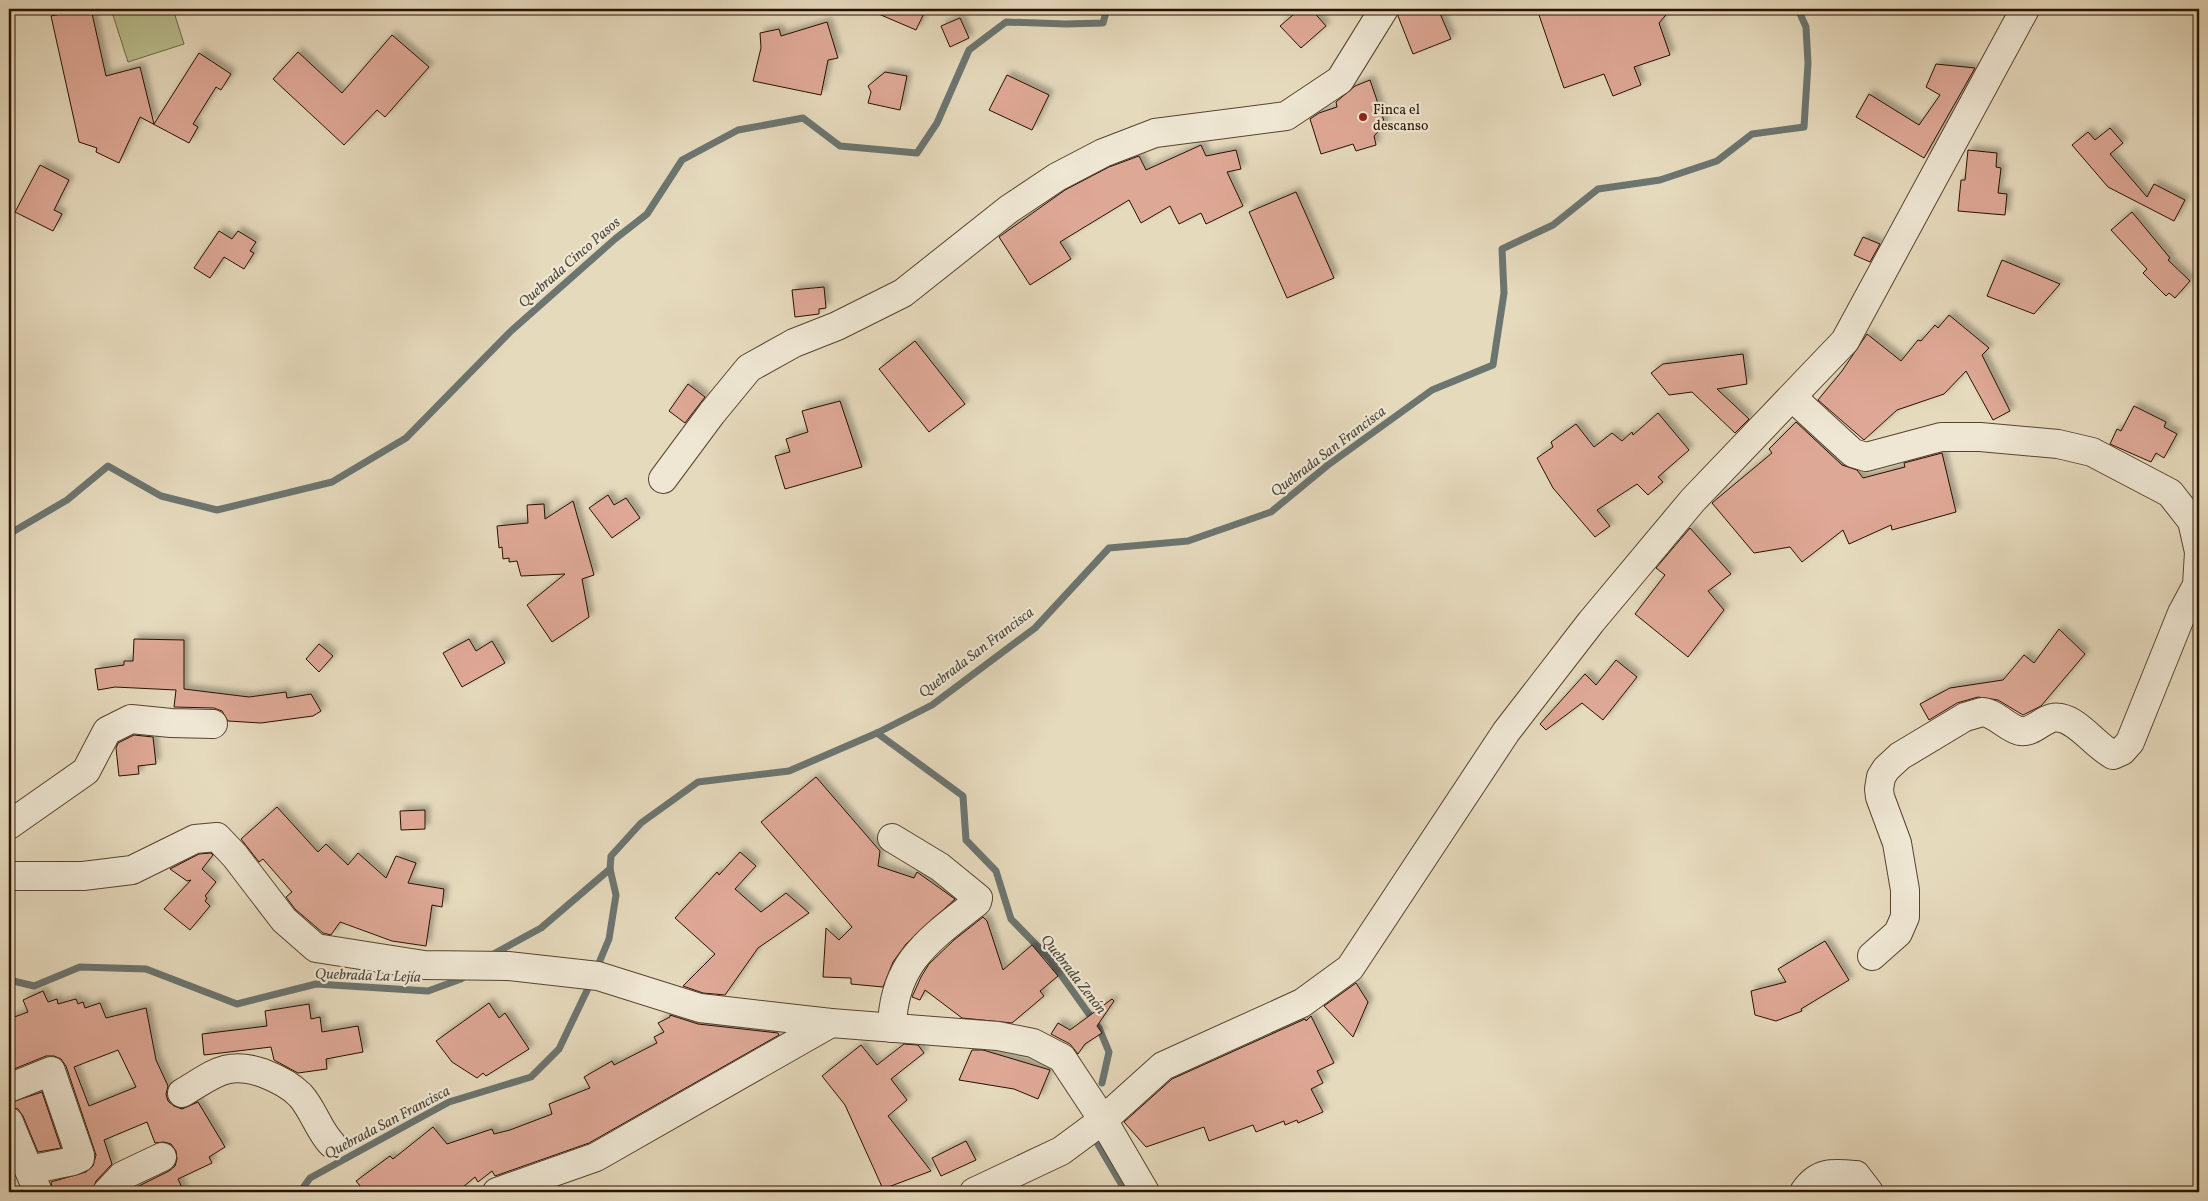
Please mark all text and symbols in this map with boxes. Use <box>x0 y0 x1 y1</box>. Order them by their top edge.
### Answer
place label: Finca el descanso <box>1373 101 1429 136</box>
marker: Finca el descanso <box>1357 111 1369 123</box>
water label: Quebrada Cinco Pasos <box>514 212 626 314</box>
water label: Quebrada San Francisca <box>1267 402 1391 503</box>
water label: Quebrada San Francisca <box>915 603 1039 704</box>
water label: Quebrada Zenón <box>1035 931 1111 1019</box>
water label: Quebrada La Lejía <box>315 964 421 989</box>
water label: Quebrada San Francisca <box>321 1081 454 1165</box>

